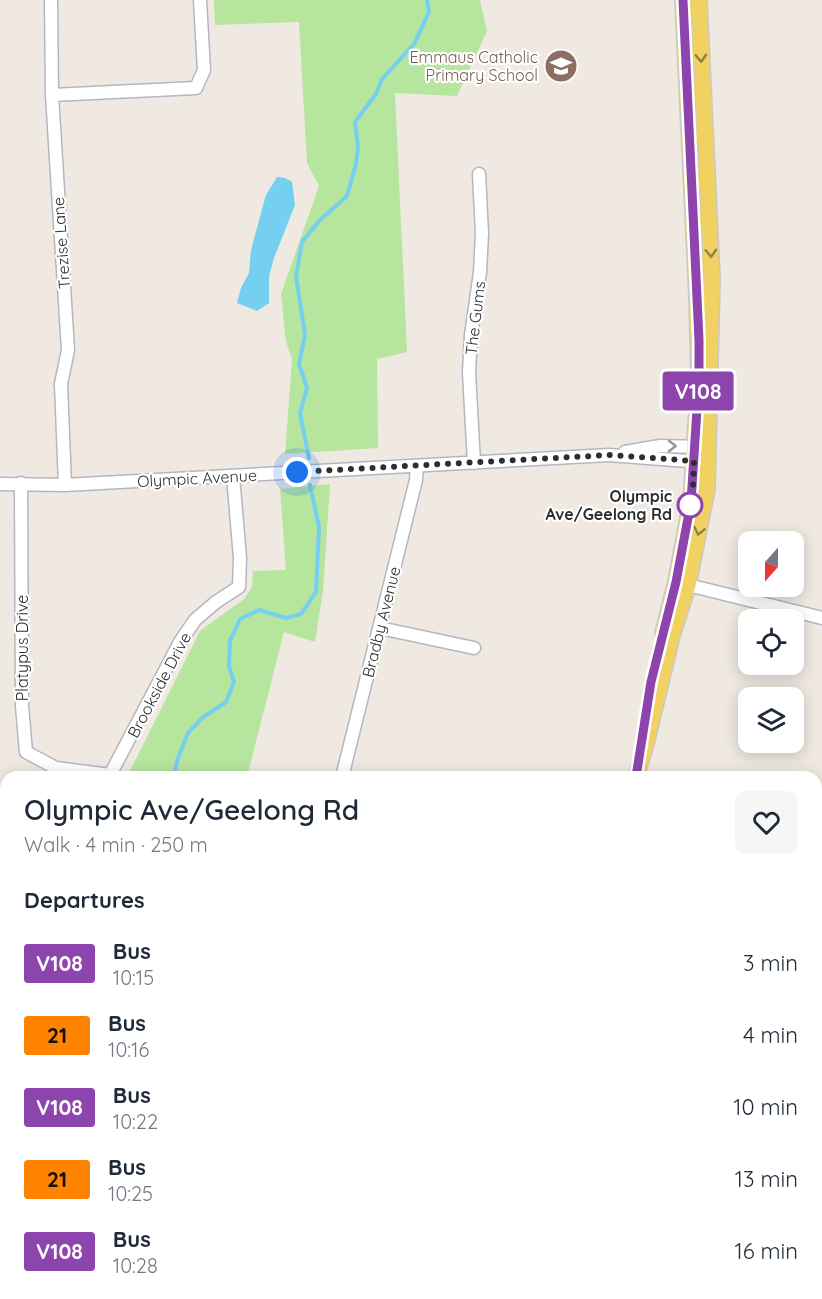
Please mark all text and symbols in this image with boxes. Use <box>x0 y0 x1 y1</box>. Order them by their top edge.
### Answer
place label: Emmaus Catholic Primary School <box>410 47 538 85</box>
school or university icon: Emmaus Catholic Primary School <box>543 48 579 84</box>
one-way arrow <box>695 54 708 63</box>
street label: Trezise Lane <box>48 196 74 290</box>
one-way arrow <box>704 249 717 258</box>
street label: The Gums <box>461 280 489 356</box>
line badge: V108 <box>656 372 740 410</box>
text: V108 <box>675 378 721 404</box>
one-way arrow <box>668 440 677 452</box>
your location <box>282 457 312 487</box>
street label: Olympic Avenue <box>137 465 257 491</box>
place label: Olympic Ave/Geelong Rd <box>545 486 672 524</box>
marker: Olympic Ave/Geelong Rd <box>677 492 703 518</box>
one-way arrow <box>694 526 707 536</box>
north arrow <box>738 531 804 597</box>
map controls <box>738 531 804 753</box>
street label: Bradby Avenue <box>358 564 404 680</box>
street label: Platypus Drive <box>12 595 32 701</box>
button: locate <box>738 609 804 675</box>
street label: Brookside Drive <box>123 629 195 741</box>
button: layers <box>738 687 804 753</box>
button: heart <box>735 791 798 854</box>
text: Olympic Ave/Geelong Rd <box>24 792 359 827</box>
text: Walk · 4 min · 250 m <box>24 832 208 857</box>
text: Departures <box>24 886 145 914</box>
text: Bus <box>113 937 151 965</box>
text: 3 min <box>743 949 798 977</box>
text: V108 <box>36 950 83 976</box>
text: 10:15 <box>113 965 154 990</box>
text: Bus <box>108 1009 146 1037</box>
text: 4 min <box>743 1021 798 1049</box>
text: 21 <box>47 1022 67 1048</box>
text: 10:16 <box>108 1037 149 1062</box>
text: Bus <box>113 1081 151 1109</box>
text: 10 min <box>733 1093 798 1121</box>
text: V108 <box>36 1094 83 1120</box>
text: 10:22 <box>113 1109 158 1134</box>
text: Bus <box>108 1153 146 1181</box>
text: 13 min <box>735 1165 798 1193</box>
text: 21 <box>47 1166 67 1192</box>
text: 10:25 <box>108 1181 153 1206</box>
text: Bus <box>113 1225 151 1253</box>
text: 16 min <box>735 1237 798 1265</box>
text: V108 <box>36 1238 83 1264</box>
text: 10:28 <box>113 1253 158 1278</box>

